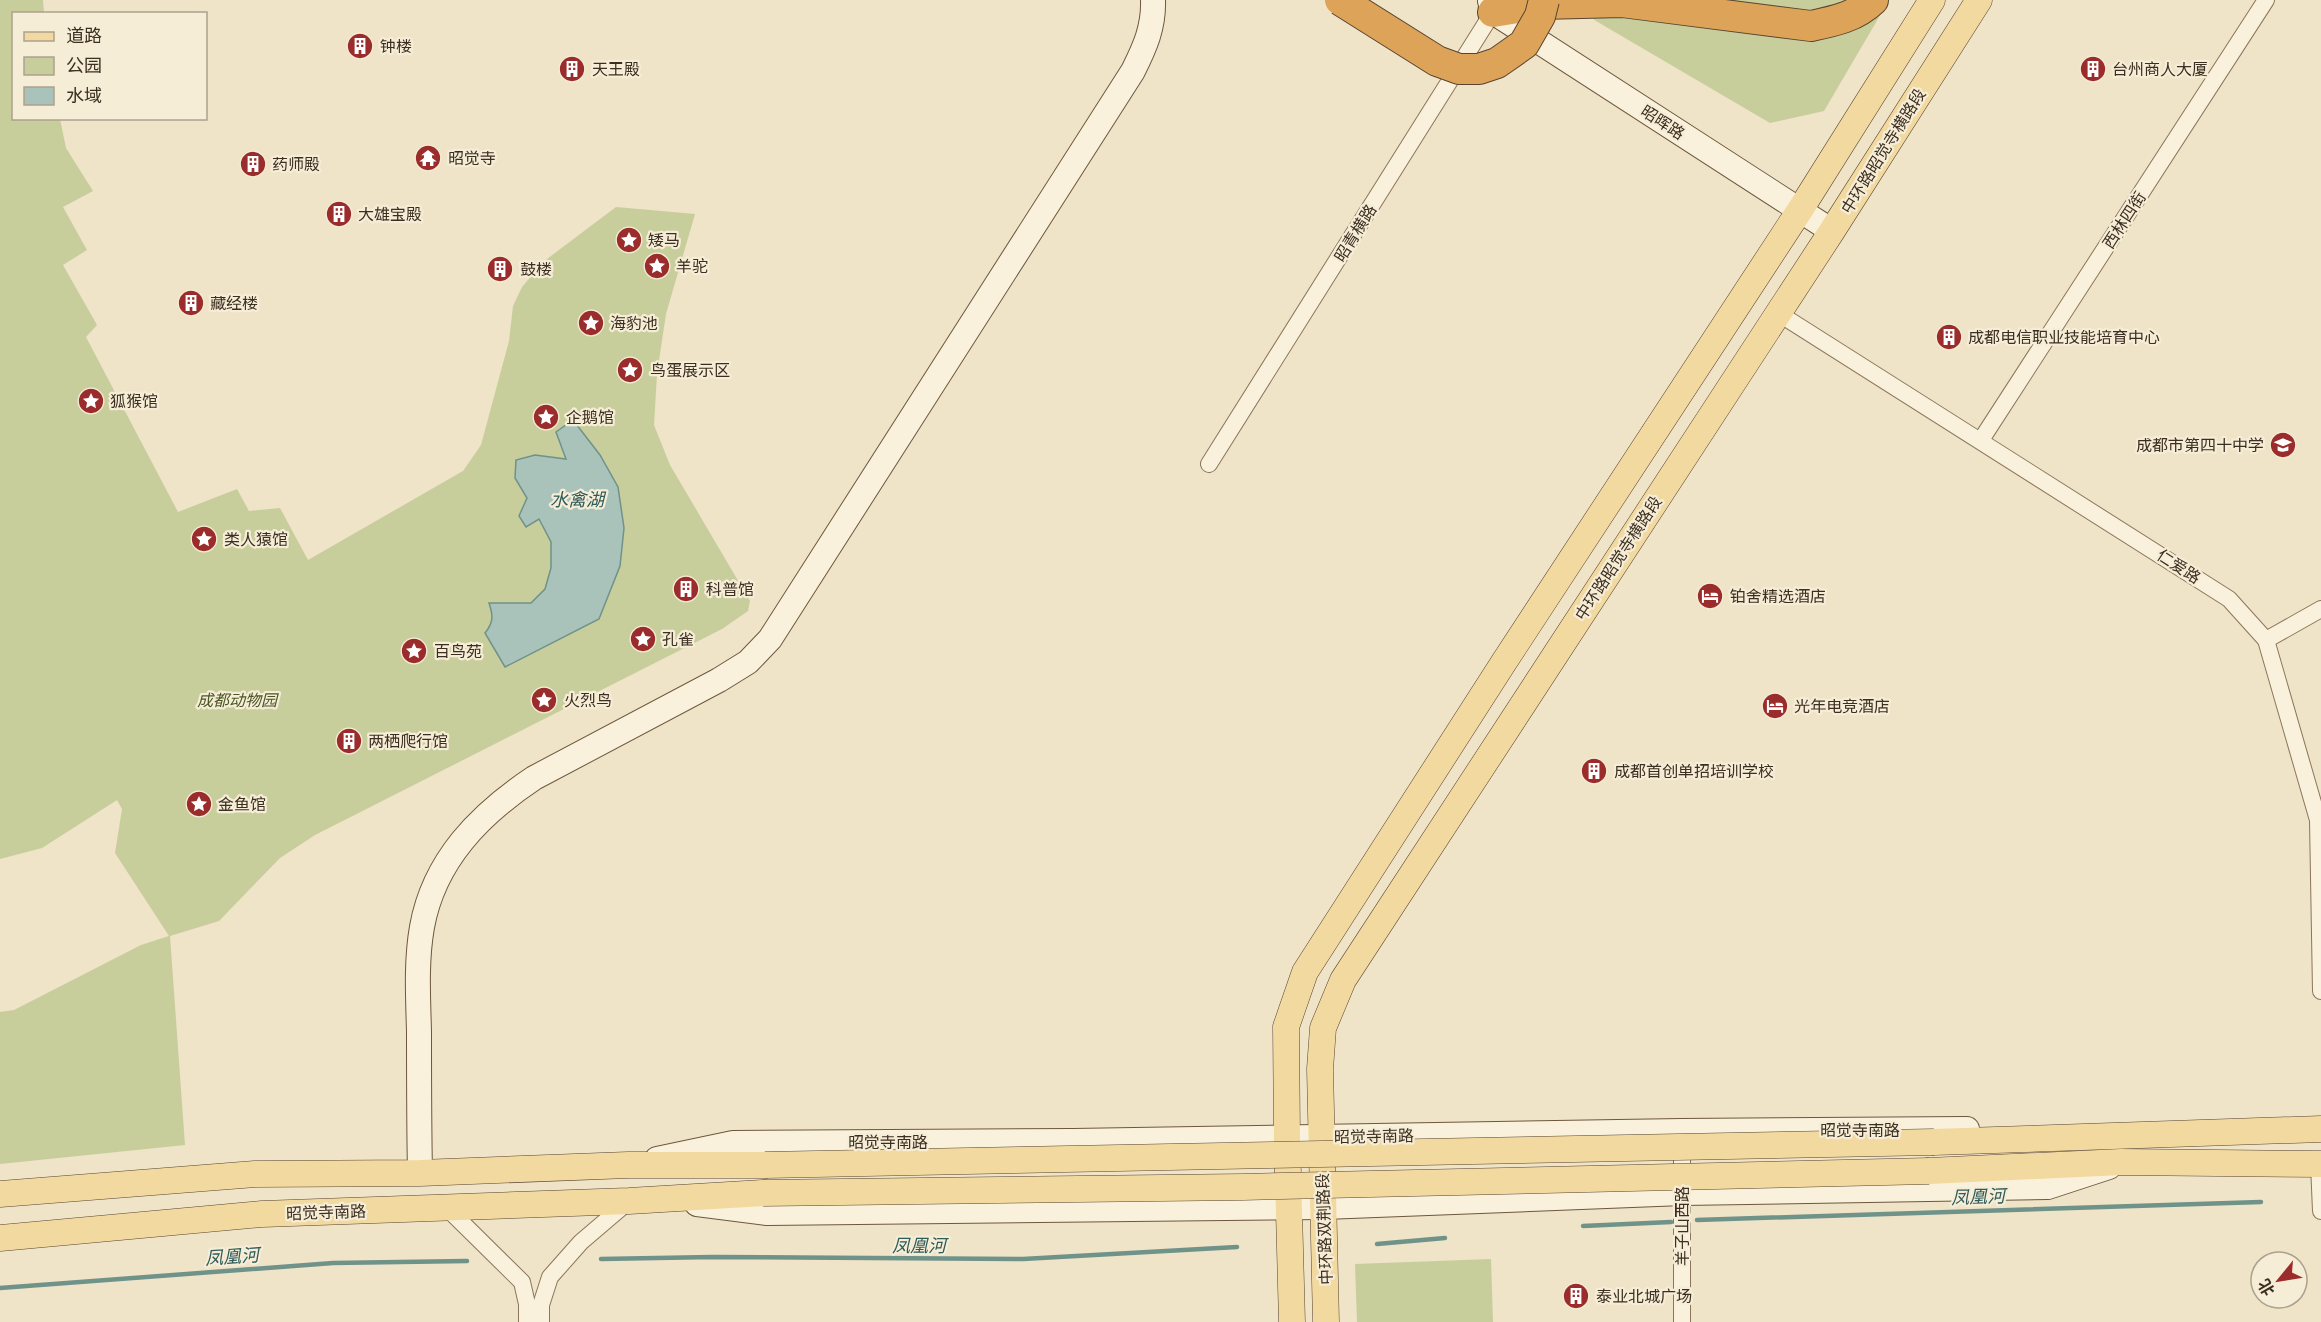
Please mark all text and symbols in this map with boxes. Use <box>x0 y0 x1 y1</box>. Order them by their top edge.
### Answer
legend <box>12 12 207 120</box>
text: 道路 <box>66 26 102 46</box>
building icon: 钟楼 <box>345 31 375 61</box>
place label: 钟楼 <box>380 38 412 55</box>
building icon: 天王殿 <box>557 54 587 84</box>
building icon: 台州商人大厦 <box>2078 54 2108 84</box>
text: 公园 <box>66 56 102 76</box>
place label: 天王殿 <box>592 61 640 78</box>
place label: 台州商人大厦 <box>2112 61 2208 78</box>
text: 水域 <box>66 86 102 106</box>
street label: 中环路昭觉寺横路段 <box>1838 86 1929 217</box>
street label: 昭晖路 <box>1638 102 1687 143</box>
temple icon: 昭觉寺 <box>413 143 443 173</box>
building icon: 药师殿 <box>238 149 268 179</box>
place label: 昭觉寺 <box>448 150 496 167</box>
place label: 药师殿 <box>272 156 320 173</box>
street label: 西林四街 <box>2100 189 2149 252</box>
building icon: 大雄宝殿 <box>324 199 354 229</box>
street label: 昭青横路 <box>1331 202 1380 265</box>
place label: 大雄宝殿 <box>358 206 422 223</box>
place icon: 矮马 <box>614 225 644 255</box>
place label: 矮马 <box>648 232 680 249</box>
place icon: 羊驼 <box>642 251 672 281</box>
building icon: 鼓楼 <box>485 254 515 284</box>
place label: 羊驼 <box>676 258 708 275</box>
place label: 鼓楼 <box>520 261 552 278</box>
building icon: 藏经楼 <box>176 288 206 318</box>
place label: 藏经楼 <box>210 295 258 312</box>
place icon: 海豹池 <box>576 308 606 338</box>
place label: 海豹池 <box>610 315 658 332</box>
building icon: 成都电信职业技能培育中心 <box>1934 322 1964 352</box>
place label: 成都电信职业技能培育中心 <box>1968 329 2160 346</box>
place icon: 鸟蛋展示区 <box>615 355 645 385</box>
place label: 鸟蛋展示区 <box>650 362 730 379</box>
place icon: 狐猴馆 <box>76 386 106 416</box>
place label: 狐猴馆 <box>110 393 158 410</box>
place icon: 企鹅馆 <box>531 402 561 432</box>
place label: 企鹅馆 <box>566 409 614 426</box>
school or university icon: 成都市第四十中学 <box>2268 430 2298 460</box>
place label: 成都市第四十中学 <box>2136 437 2264 454</box>
water label: 水禽湖 <box>550 490 607 510</box>
street label: 中环路昭觉寺横路段 <box>1572 493 1665 623</box>
place icon: 类人猿馆 <box>189 524 219 554</box>
place label: 类人猿馆 <box>224 531 288 548</box>
street label: 仁爱路 <box>2154 546 2203 587</box>
building icon: 科普馆 <box>671 574 701 604</box>
place label: 科普馆 <box>706 581 754 598</box>
hotel icon: 铂舍精选酒店 <box>1695 581 1725 611</box>
place label: 铂舍精选酒店 <box>1730 588 1826 605</box>
place icon: 孔雀 <box>628 624 658 654</box>
place label: 孔雀 <box>662 631 694 648</box>
place icon: 百鸟苑 <box>399 636 429 666</box>
place label: 百鸟苑 <box>434 643 482 660</box>
place icon: 火烈鸟 <box>529 685 559 715</box>
hotel icon: 光年电竞酒店 <box>1760 691 1790 721</box>
park label: 成都动物园 <box>197 692 279 709</box>
place label: 火烈鸟 <box>564 692 612 709</box>
place label: 光年电竞酒店 <box>1794 698 1890 715</box>
building icon: 两栖爬行馆 <box>334 726 364 756</box>
place label: 两栖爬行馆 <box>368 733 448 750</box>
building icon: 成都首创单招培训学校 <box>1579 756 1609 786</box>
place label: 成都首创单招培训学校 <box>1614 763 1774 780</box>
place icon: 金鱼馆 <box>184 789 214 819</box>
place label: 金鱼馆 <box>218 796 266 813</box>
street label: 昭觉寺南路 <box>1820 1122 1900 1139</box>
street label: 昭觉寺南路 <box>1334 1127 1414 1146</box>
street label: 昭觉寺南路 <box>848 1134 928 1151</box>
street label: 中环路双荆路段 <box>1314 1173 1335 1285</box>
street label: 羊子山西路 <box>1674 1186 1691 1266</box>
water label: 凤凰河 <box>1951 1186 2008 1208</box>
street label: 昭觉寺南路 <box>286 1203 366 1222</box>
water label: 凤凰河 <box>892 1236 949 1256</box>
water label: 凤凰河 <box>204 1245 263 1269</box>
north arrow <box>2249 1250 2309 1310</box>
text: 北 <box>2255 1276 2278 1298</box>
building icon: 泰业北城广场 <box>1561 1281 1591 1311</box>
place label: 泰业北城广场 <box>1596 1288 1692 1305</box>

